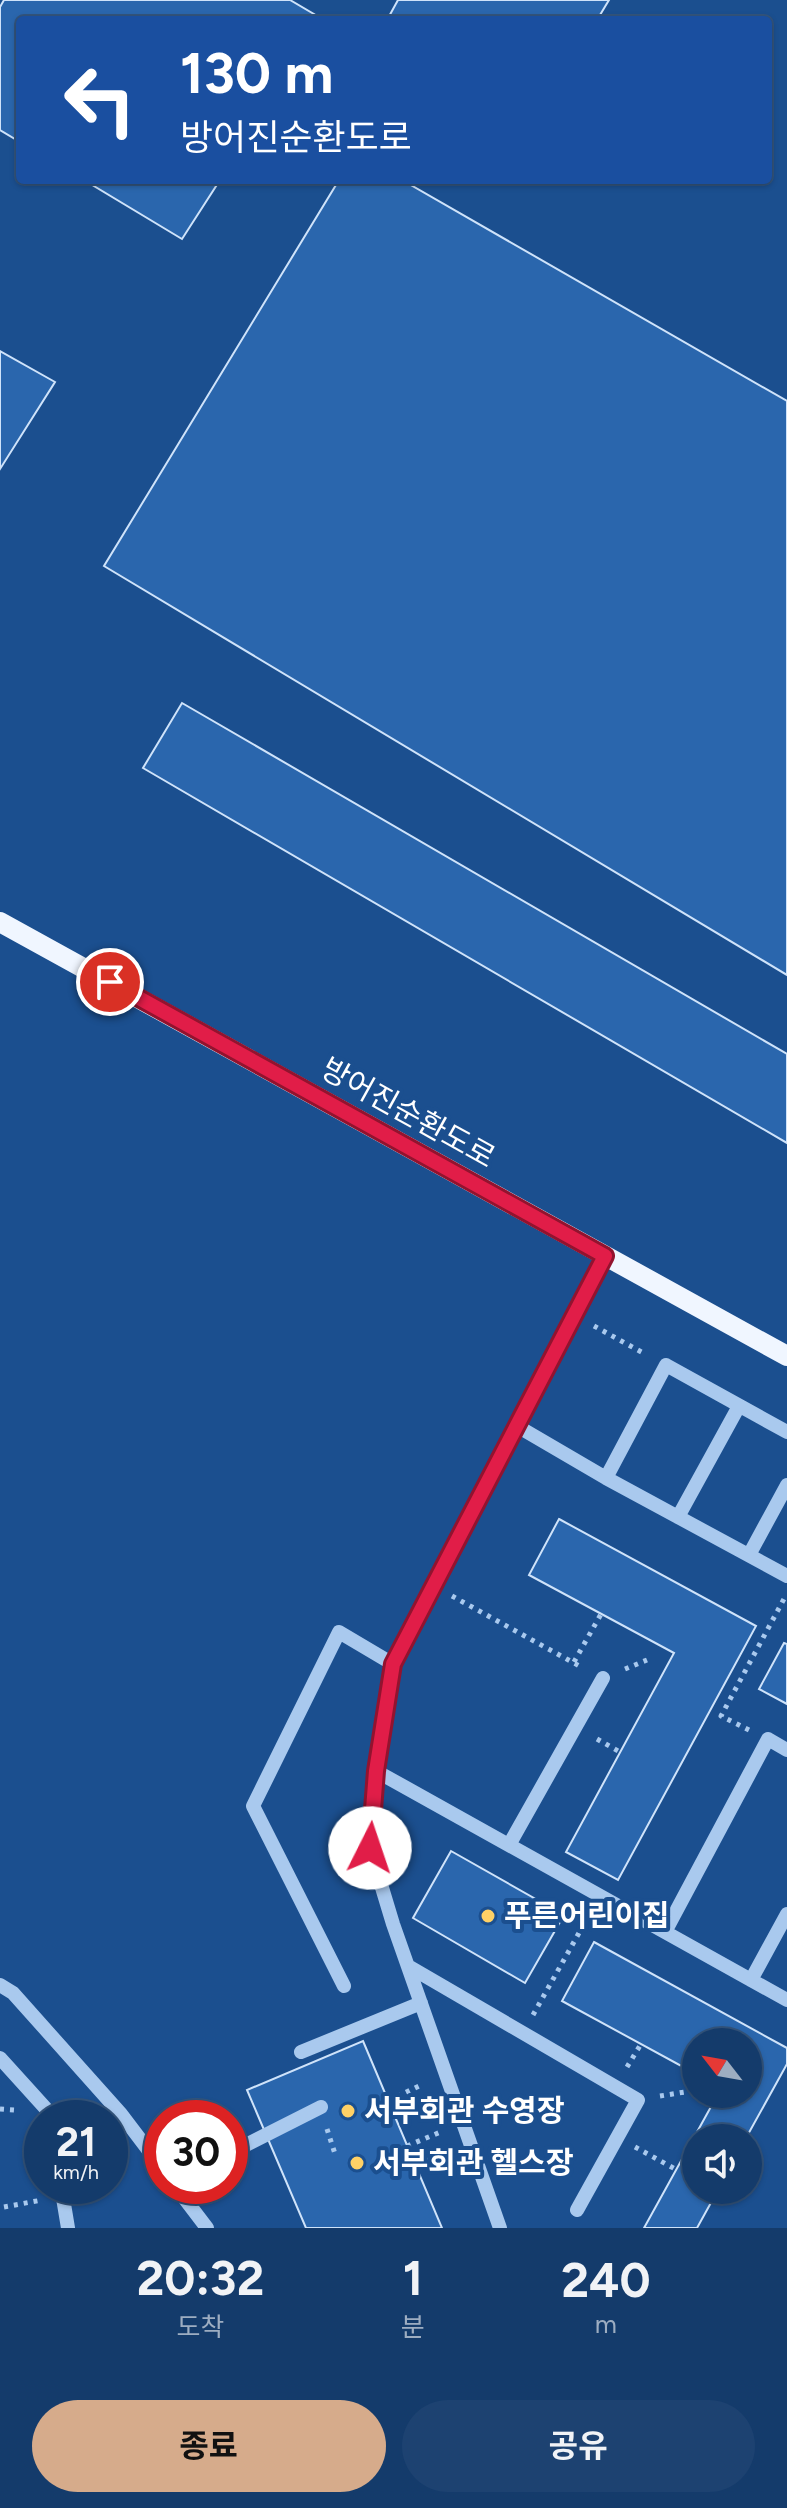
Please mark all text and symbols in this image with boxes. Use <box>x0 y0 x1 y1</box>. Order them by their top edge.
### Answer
text: 130 m <box>180 40 333 107</box>
icon: left <box>48 48 152 152</box>
text: 방어진순환도로 <box>180 116 412 159</box>
pin <box>76 948 144 1016</box>
icon: arrive <box>88 960 132 1004</box>
street label: 방어진순환도로 <box>315 1050 502 1176</box>
position arrow <box>328 1806 412 1890</box>
place label: 푸른어린이집 <box>504 1897 670 1934</box>
marker: 푸른어린이집 <box>479 1907 497 1925</box>
north arrow <box>682 2028 762 2108</box>
map controls <box>682 2028 762 2204</box>
place label: 서부회관 수영장 <box>364 2092 565 2129</box>
speed limit sign: 30 <box>144 2100 248 2204</box>
marker: 서부회관 수영장 <box>339 2102 357 2120</box>
text: 21 <box>56 2118 96 2166</box>
button: sound <box>682 2124 762 2204</box>
place label: 서부회관 헬스장 <box>373 2144 574 2181</box>
marker: 서부회관 헬스장 <box>348 2154 366 2172</box>
text: km/h <box>53 2160 99 2184</box>
text: 20:32 <box>136 2249 264 2307</box>
text: 1 <box>403 2249 423 2307</box>
text: 240 <box>561 2251 650 2309</box>
text: m <box>595 2308 617 2340</box>
text: 도착 <box>176 2311 224 2343</box>
text: 분 <box>401 2311 425 2343</box>
button: 종료 <box>32 2400 386 2492</box>
button: 공유 <box>402 2400 755 2492</box>

